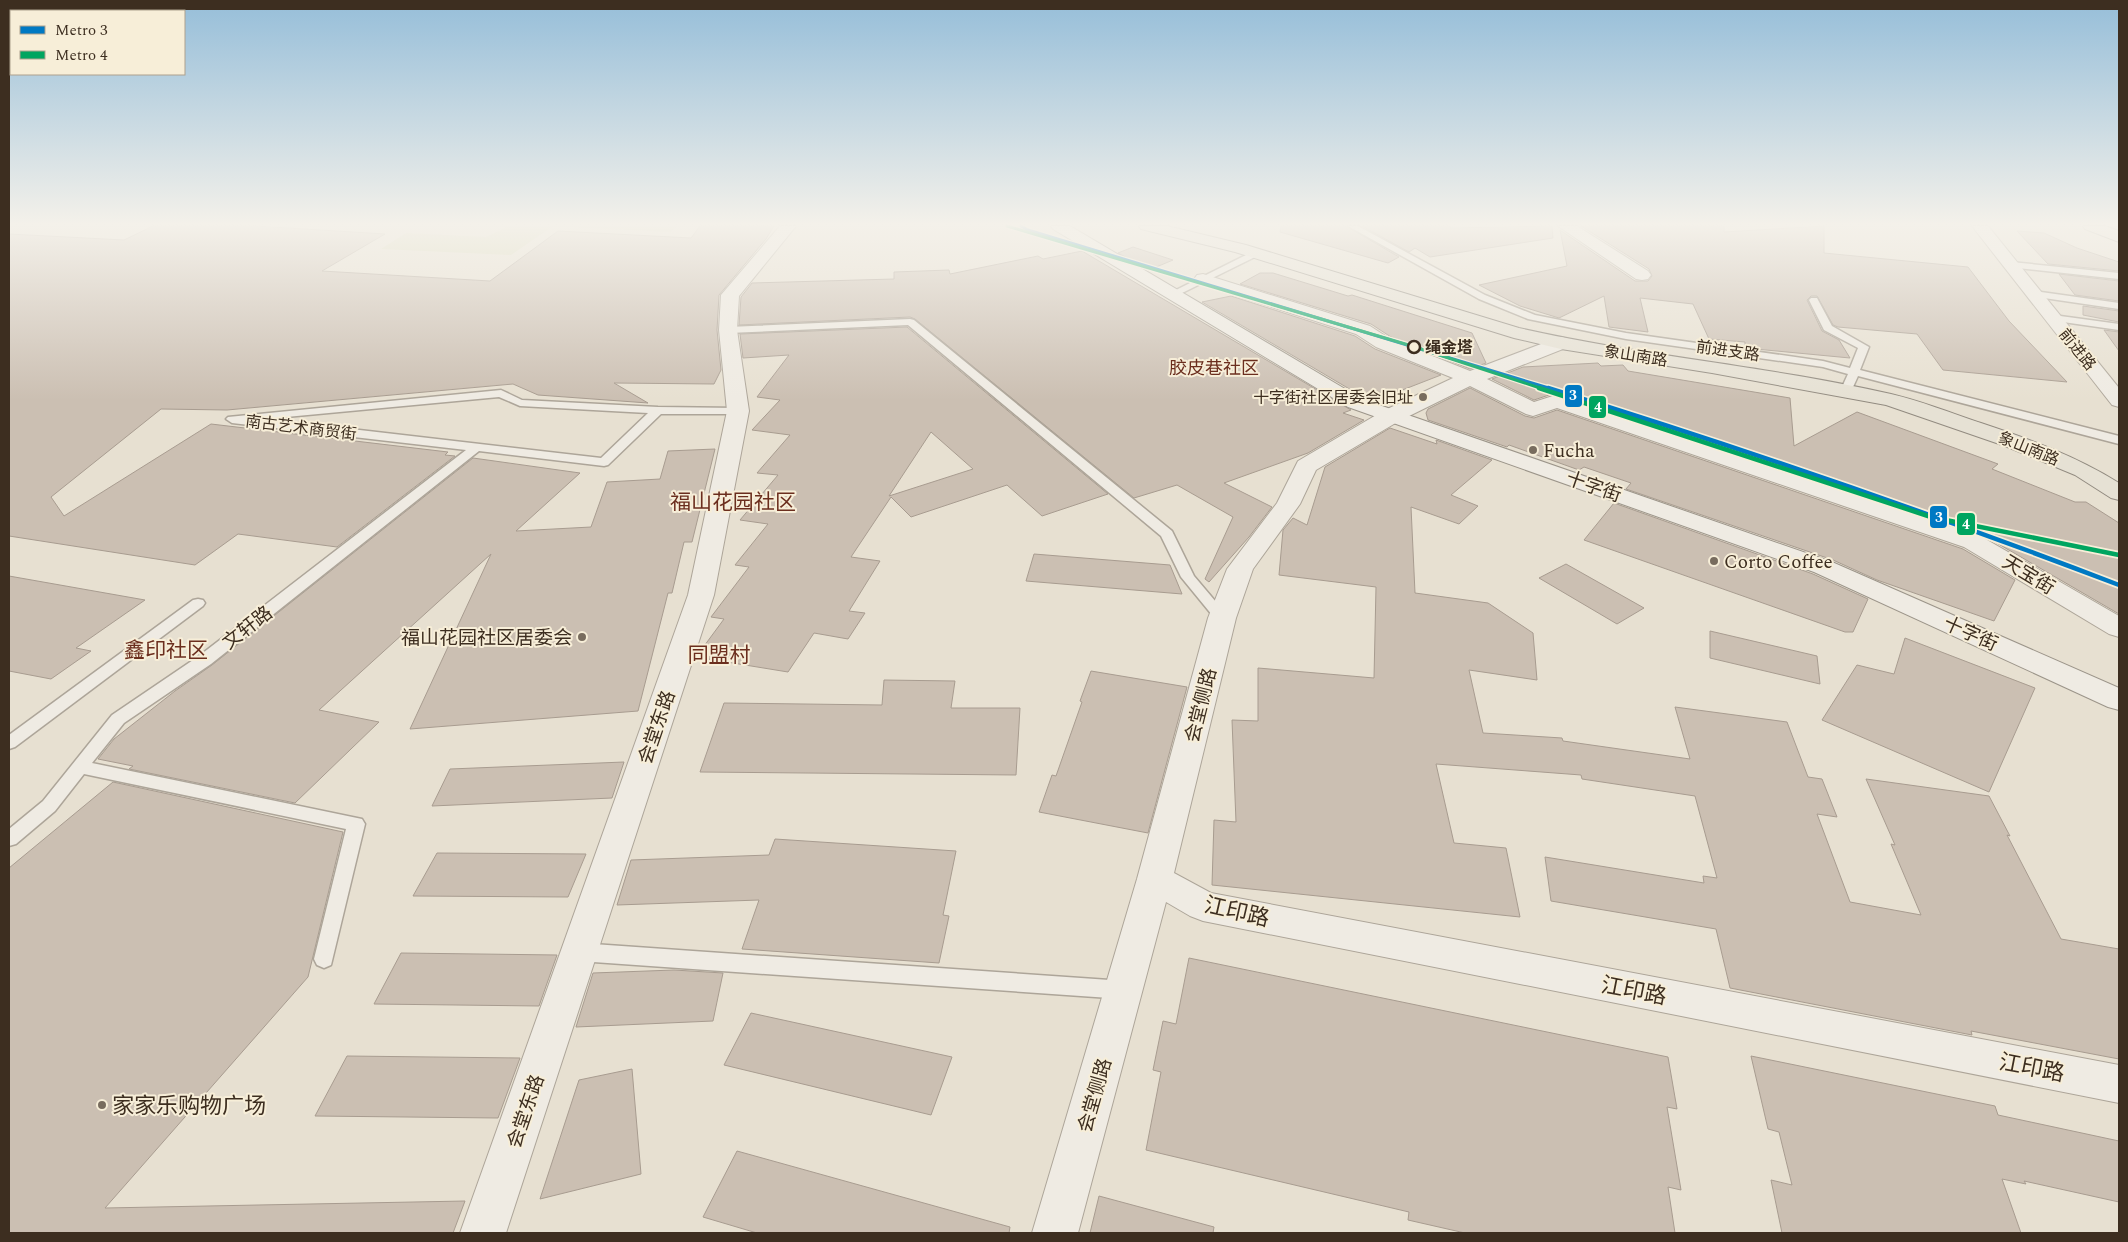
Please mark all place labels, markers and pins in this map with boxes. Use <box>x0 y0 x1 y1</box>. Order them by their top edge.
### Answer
place label: 绳金塔 <box>1425 336 1473 360</box>
marker: 绳金塔 <box>1407 340 1421 354</box>
place label: 十字街社区居委会旧址 <box>1253 386 1413 410</box>
marker: 十字街社区居委会旧址 <box>1417 391 1429 403</box>
place label: Fucha <box>1543 437 1595 466</box>
marker: Fucha <box>1527 444 1539 456</box>
place label: Corto Coffee <box>1724 548 1833 577</box>
marker: Corto Coffee <box>1708 555 1720 567</box>
place label: 福山花园社区居委会 <box>401 624 572 653</box>
marker: 福山花园社区居委会 <box>576 631 588 643</box>
place label: 家家乐购物广场 <box>112 1090 266 1123</box>
marker: 家家乐购物广场 <box>96 1099 108 1111</box>

